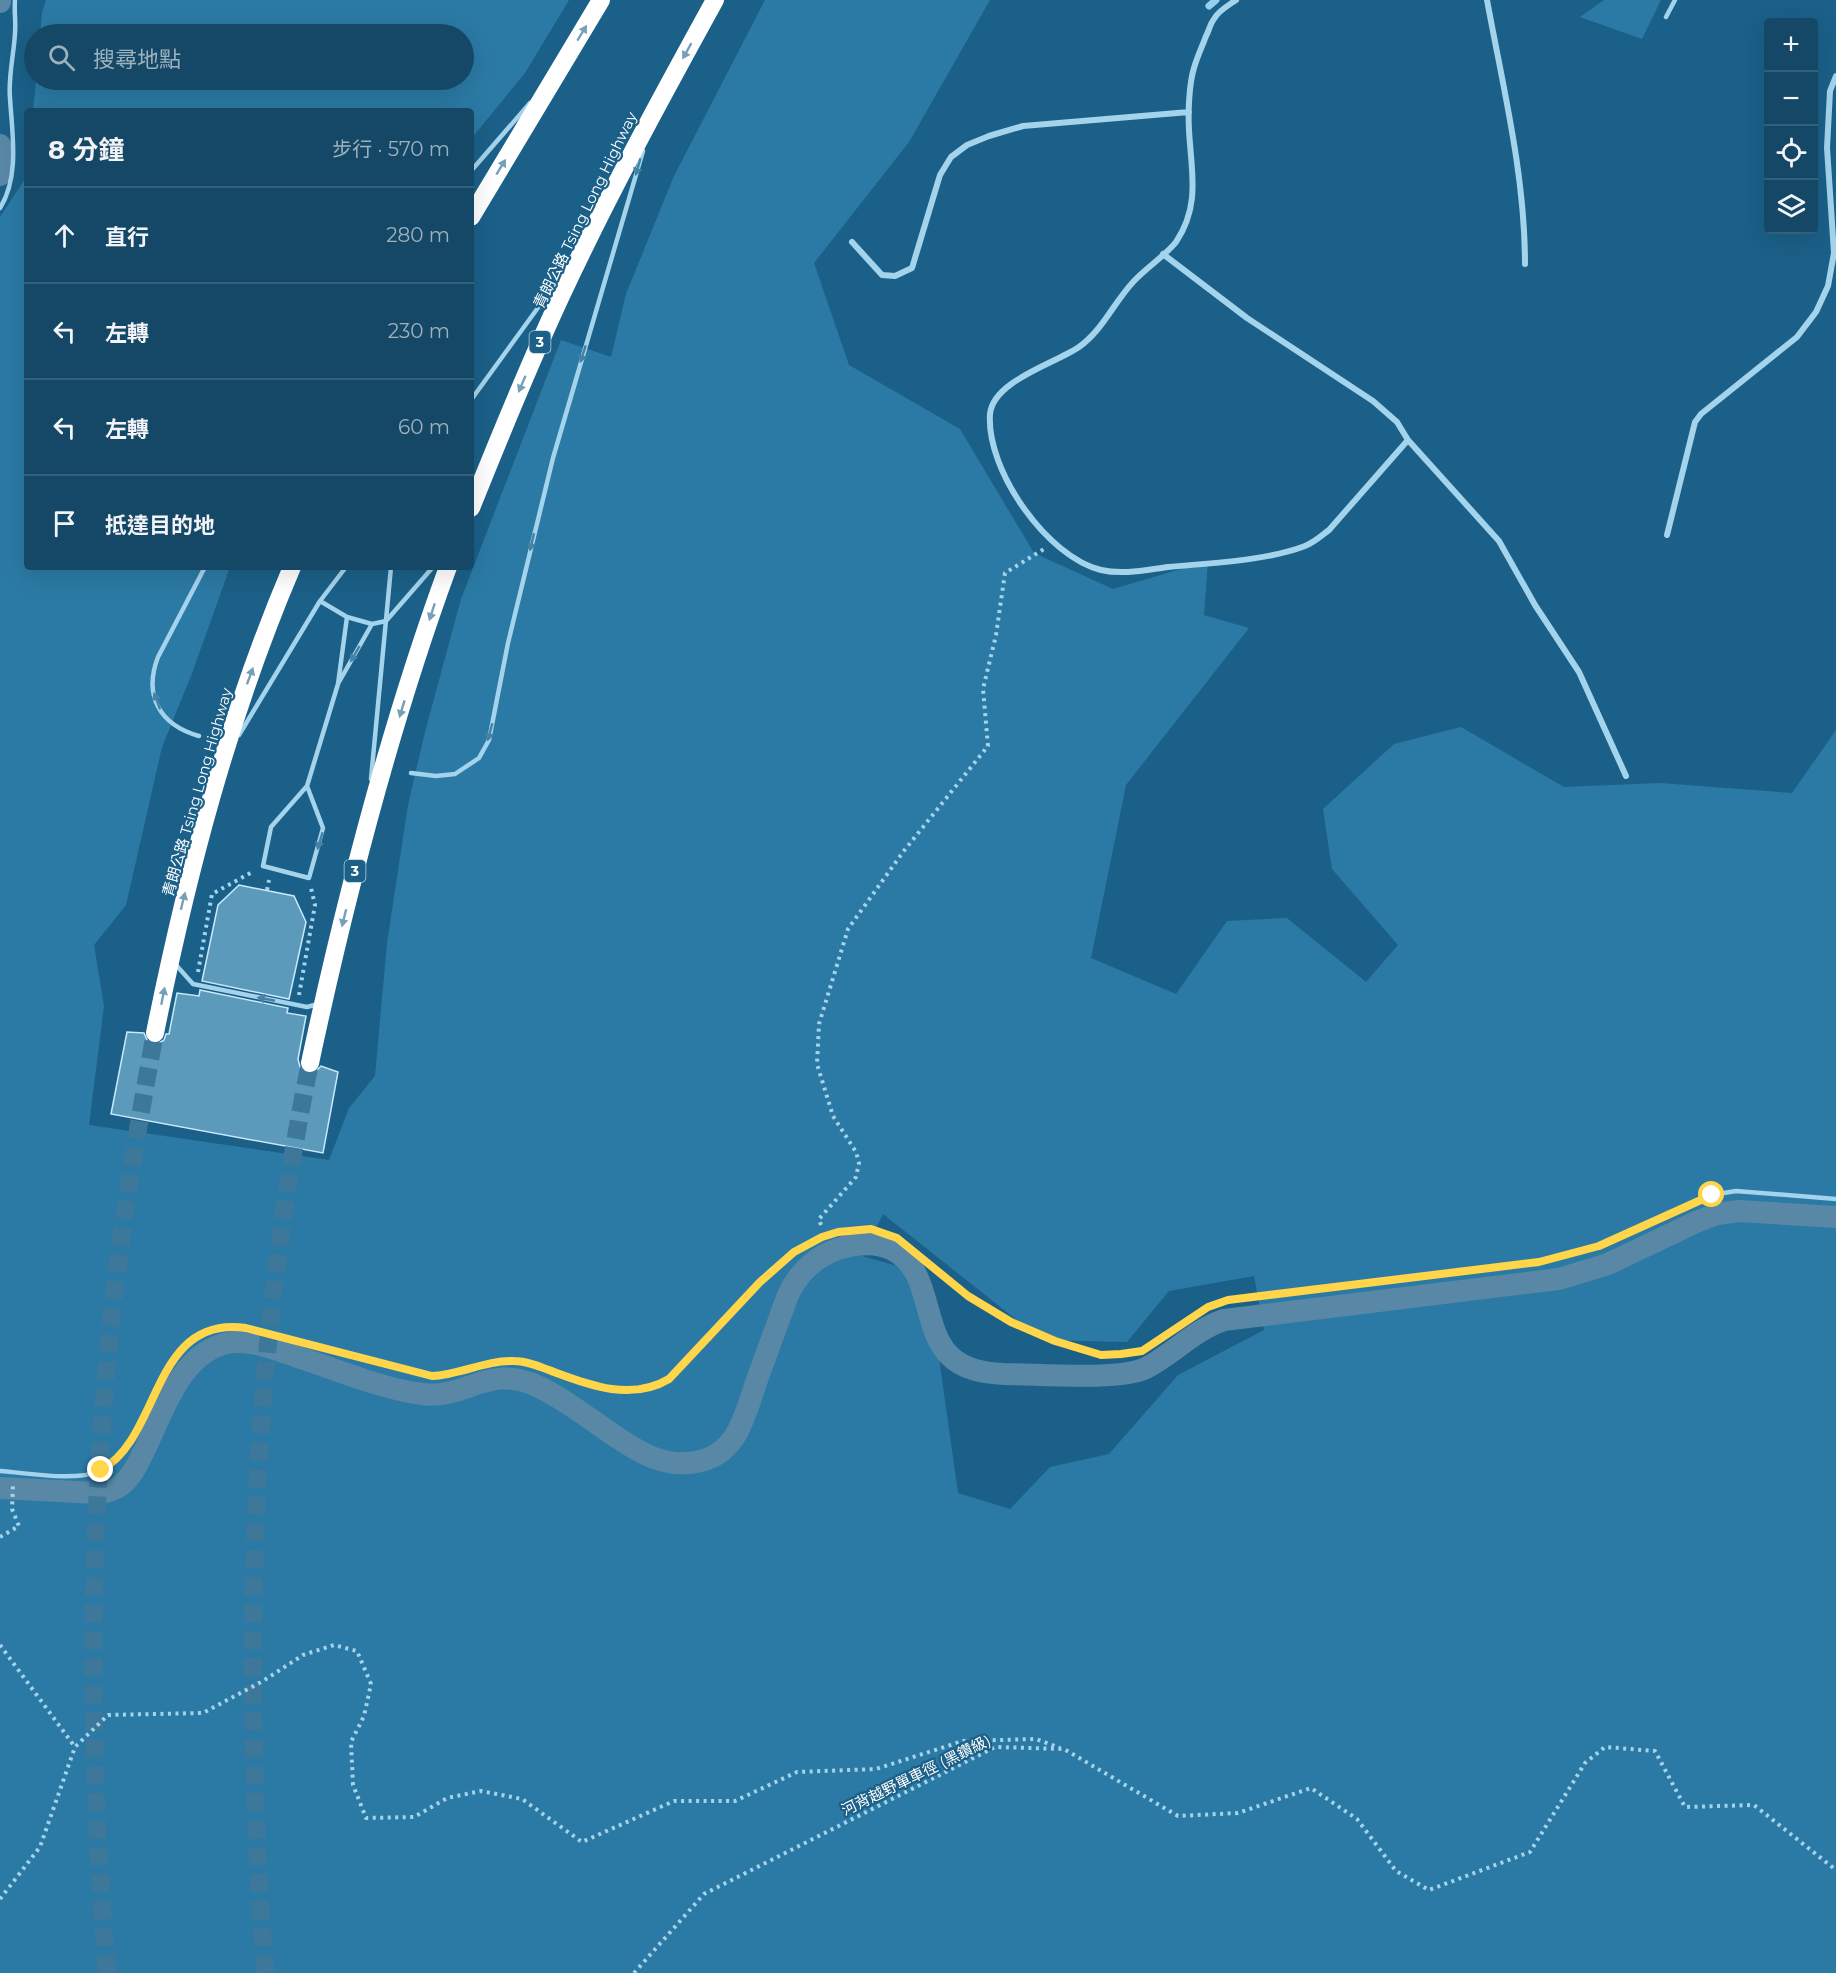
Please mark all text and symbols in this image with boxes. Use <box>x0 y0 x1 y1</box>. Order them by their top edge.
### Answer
map controls <box>1764 18 1818 234</box>
button: + <box>1764 18 1818 72</box>
search box <box>24 24 474 90</box>
one-way arrow <box>576 25 587 41</box>
icon: search <box>45 41 78 74</box>
one-way arrow <box>682 43 692 60</box>
text: 搜尋地點 <box>93 46 181 73</box>
button: − <box>1764 72 1818 126</box>
street label: 青朗公路 Tsing Long Highway <box>529 108 641 311</box>
button: locate <box>1764 126 1818 180</box>
text: 8 分鐘 <box>48 134 125 166</box>
text: 步行 · 570 m <box>332 137 450 161</box>
one-way arrow <box>633 158 642 176</box>
one-way arrow <box>496 159 507 175</box>
button: layers <box>1764 180 1818 234</box>
icon: ahead <box>48 219 81 252</box>
text: 280 m <box>386 223 450 247</box>
text: 直行 <box>105 224 149 251</box>
icon: left <box>48 315 81 348</box>
text: 230 m <box>388 319 450 343</box>
text: 左轉 <box>105 320 149 347</box>
road number: 3 <box>530 331 550 353</box>
one-way arrow <box>578 345 588 363</box>
one-way arrow <box>517 375 526 393</box>
icon: left <box>48 411 81 444</box>
text: 60 m <box>398 415 450 439</box>
text: 左轉 <box>105 416 149 443</box>
icon: arrive <box>48 507 81 540</box>
text: 抵達目的地 <box>105 512 215 539</box>
one-way arrow <box>527 533 536 552</box>
one-way arrow <box>427 603 436 621</box>
one-way arrow <box>350 646 360 663</box>
one-way arrow <box>246 667 255 685</box>
street label: 青朗公路 Tsing Long Highway <box>158 685 236 899</box>
one-way arrow <box>151 691 161 709</box>
one-way arrow <box>396 700 406 718</box>
one-way arrow <box>485 723 495 742</box>
one-way arrow <box>315 832 324 850</box>
road number: 3 <box>344 860 366 882</box>
one-way arrow <box>179 892 189 911</box>
one-way arrow <box>338 908 348 927</box>
one-way arrow <box>159 986 168 1005</box>
one-way arrow <box>257 994 276 1003</box>
route start <box>1698 1181 1724 1207</box>
route end <box>87 1456 113 1482</box>
street label: 河背越野單車徑 (黑鑽級) <box>838 1731 994 1819</box>

